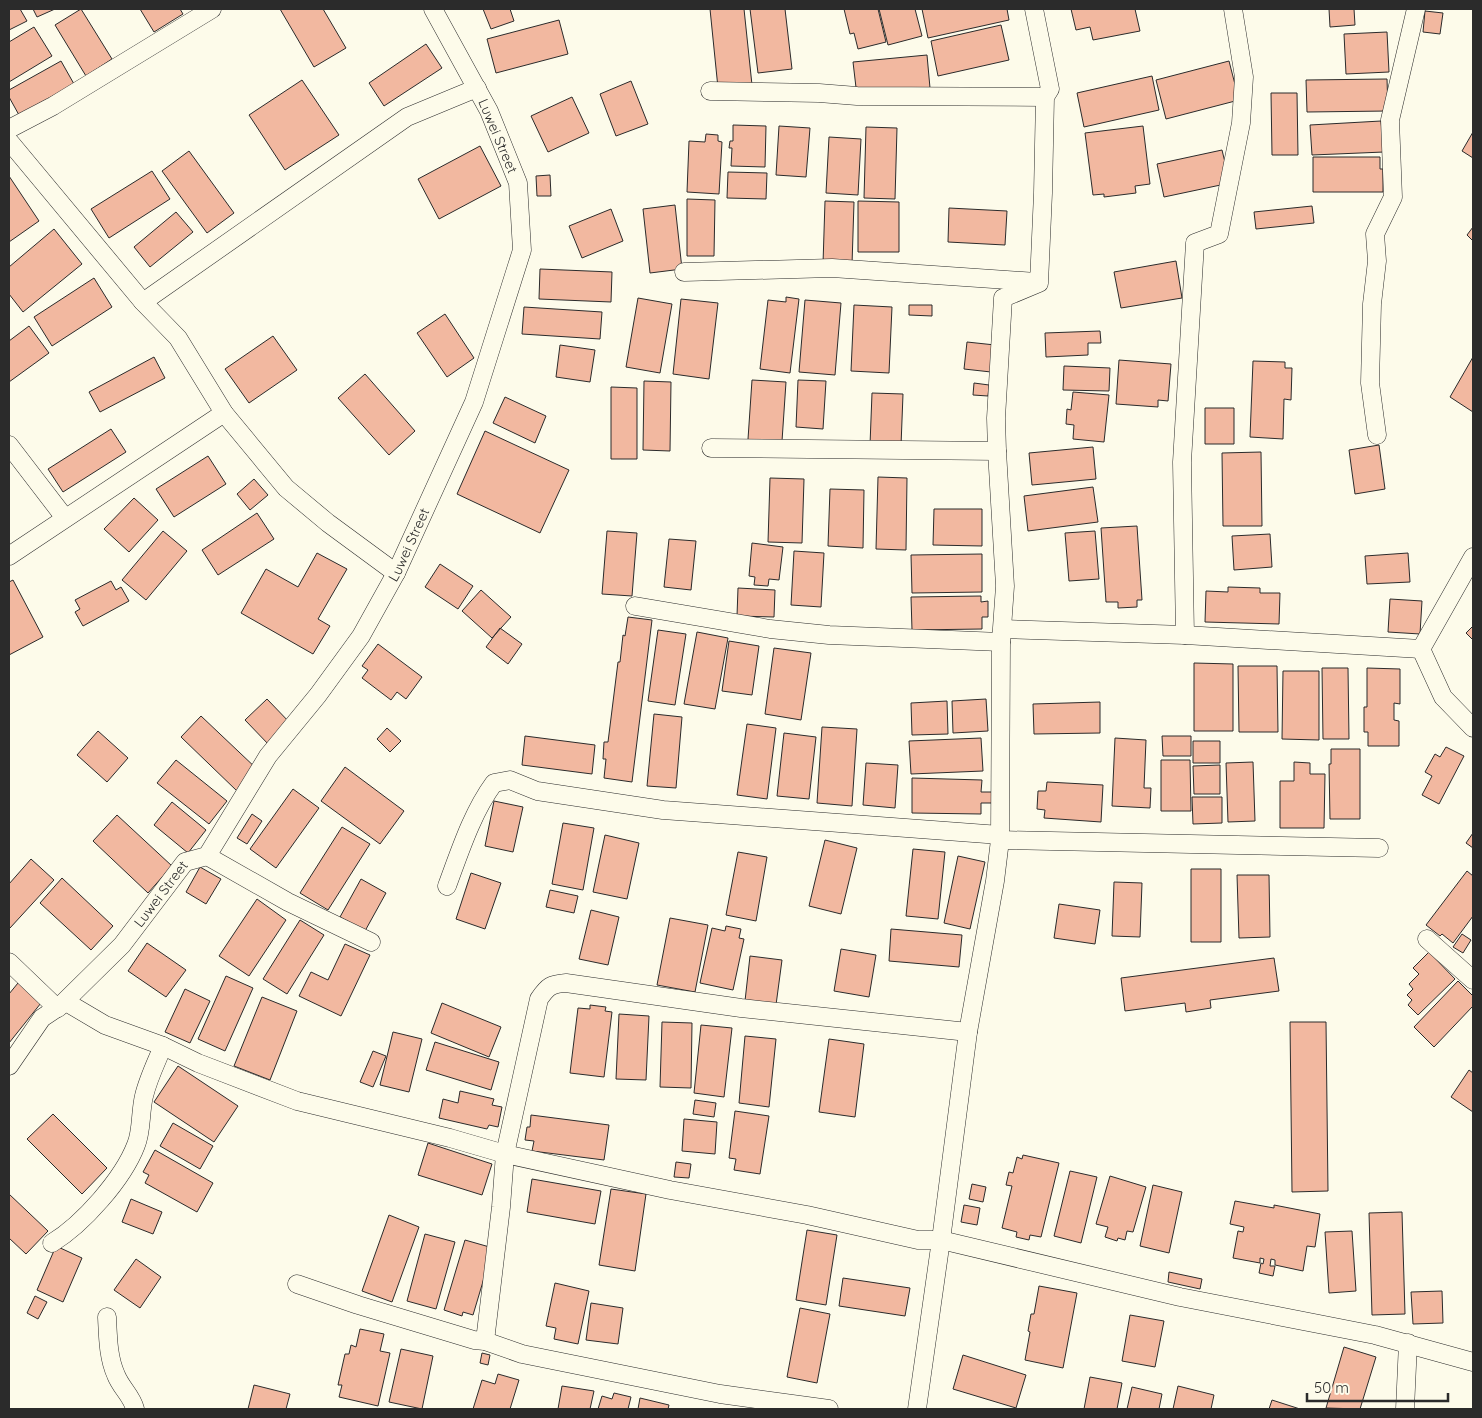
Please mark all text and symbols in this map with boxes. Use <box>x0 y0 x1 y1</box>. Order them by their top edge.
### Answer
street label: Luwei Street <box>474 96 522 176</box>
street label: Luwei Street <box>384 505 434 585</box>
street label: Luwei Street <box>130 857 192 931</box>
scale bar <box>1307 1370 1448 1402</box>
text: 50 m <box>1314 1378 1349 1397</box>

